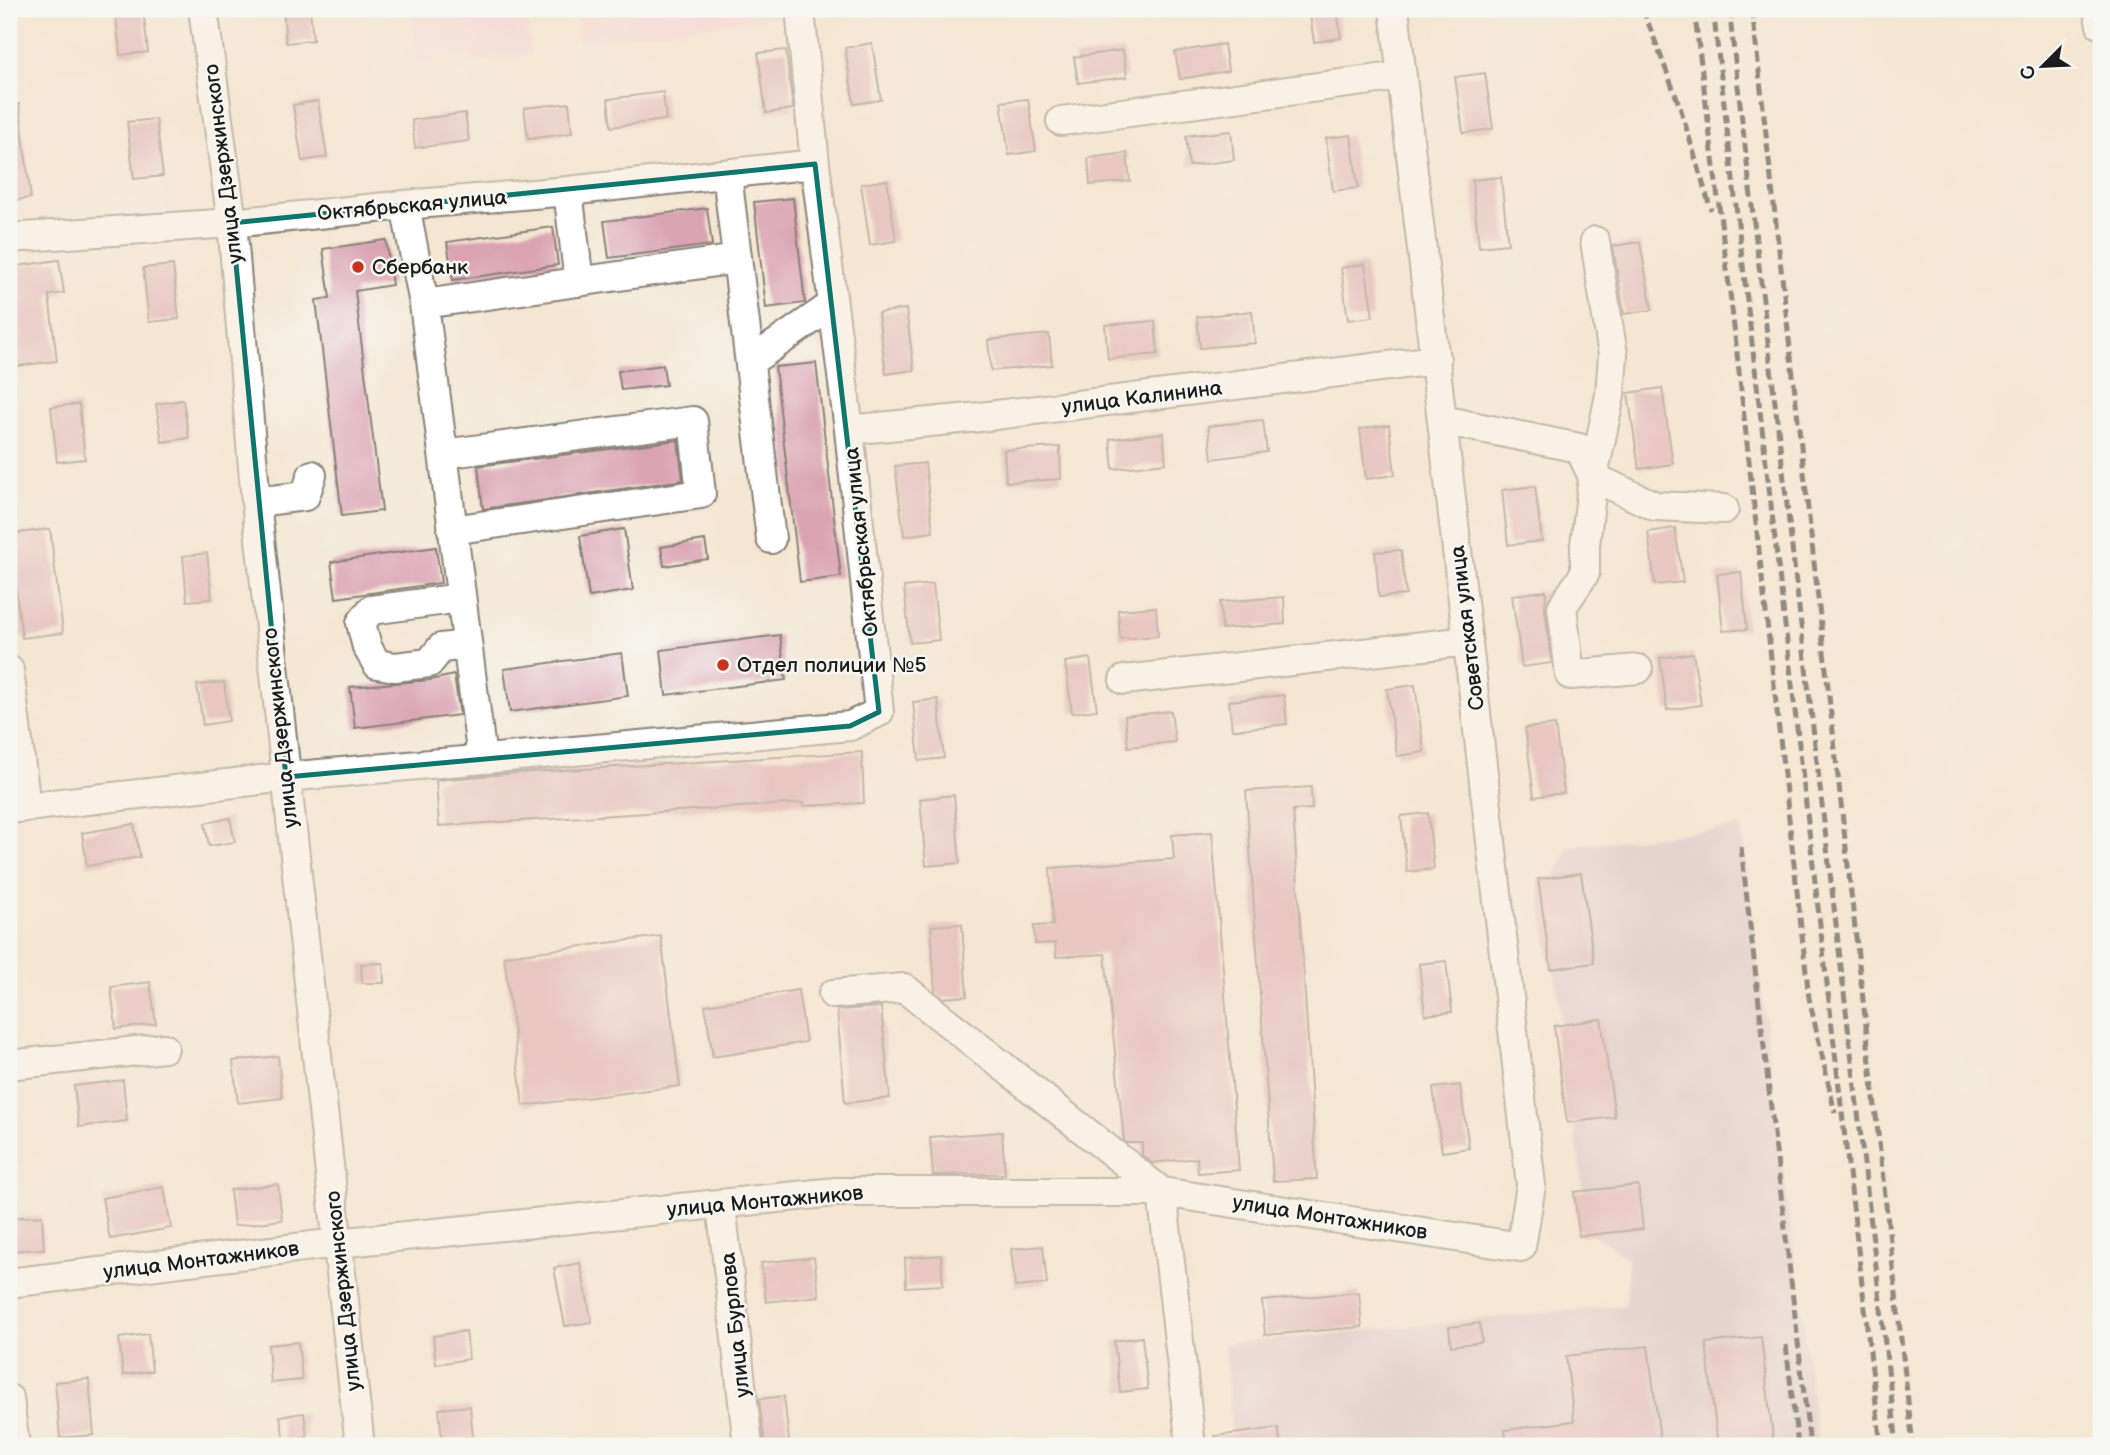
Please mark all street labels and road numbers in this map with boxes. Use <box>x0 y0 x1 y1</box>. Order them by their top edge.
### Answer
street label: улица Дзержинского <box>199 63 248 265</box>
street label: Октябрьская улица <box>316 185 509 226</box>
street label: улица Калинина <box>1060 375 1224 420</box>
street label: Октябрьская улица <box>839 445 884 638</box>
street label: Советская улица <box>1445 543 1490 712</box>
street label: улица Дзержинского <box>258 627 303 829</box>
street label: улица Монтажников <box>666 1180 864 1223</box>
street label: улица Дзержинского <box>321 1190 366 1392</box>
street label: улица Монтажников <box>1231 1190 1429 1245</box>
street label: улица Монтажников <box>102 1236 300 1285</box>
street label: улица Бурлова <box>715 1250 756 1399</box>

